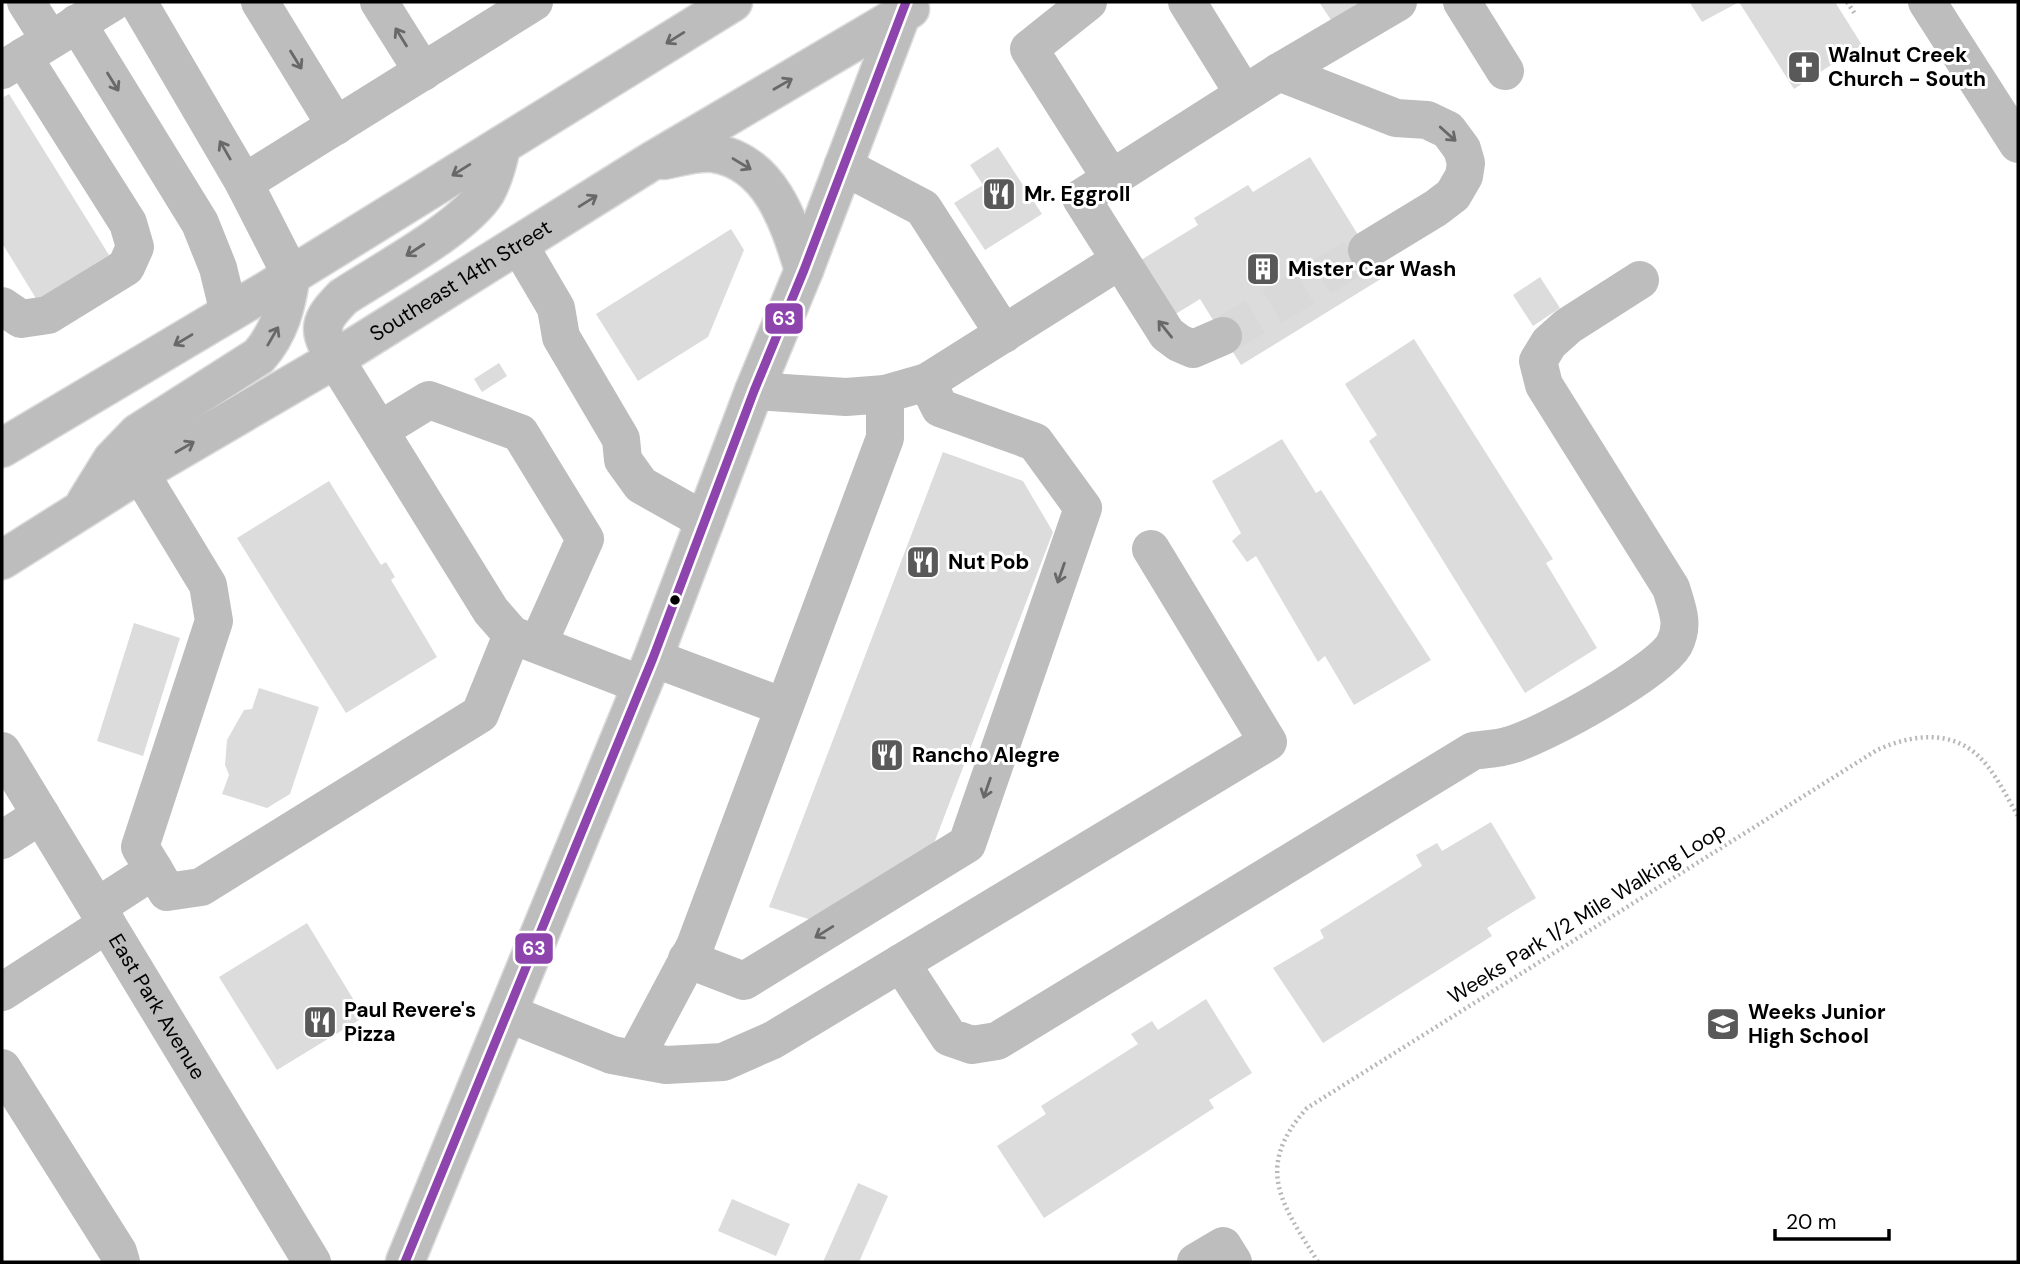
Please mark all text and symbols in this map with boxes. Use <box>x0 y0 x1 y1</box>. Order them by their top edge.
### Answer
one-way arrow <box>394 28 409 47</box>
one-way arrow <box>666 31 686 45</box>
place label: Walnut Creek Church - South <box>1828 41 1986 93</box>
church icon: Walnut Creek Church - South <box>1785 48 1823 86</box>
one-way arrow <box>289 49 303 69</box>
one-way arrow <box>106 71 120 91</box>
one-way arrow <box>773 77 793 91</box>
one-way arrow <box>1438 125 1456 142</box>
one-way arrow <box>218 141 232 161</box>
one-way arrow <box>731 157 751 171</box>
one-way arrow <box>452 164 472 178</box>
restaurant icon: Mr. Eggroll <box>980 175 1018 213</box>
place label: Mr. Eggroll <box>1024 180 1130 208</box>
one-way arrow <box>578 194 598 208</box>
street label: Southeast 14th Street <box>364 213 557 348</box>
one-way arrow <box>406 243 425 258</box>
building icon: Mister Car Wash <box>1244 250 1282 288</box>
place label: Mister Car Wash <box>1288 255 1456 283</box>
line badge: 63 <box>764 302 804 335</box>
text: 63 <box>772 306 796 331</box>
one-way arrow <box>1158 320 1173 338</box>
one-way arrow <box>266 327 280 347</box>
one-way arrow <box>174 333 194 347</box>
one-way arrow <box>174 440 194 454</box>
restaurant icon: Nut Pob <box>904 543 942 581</box>
place label: Nut Pob <box>948 548 1029 576</box>
one-way arrow <box>1054 561 1066 583</box>
unlabelled marker <box>668 593 682 607</box>
restaurant icon: Rancho Alegre <box>868 736 906 774</box>
place label: Rancho Alegre <box>912 741 1060 769</box>
one-way arrow <box>980 776 992 798</box>
street label: Weeks Park 1/2 Mile Walking Loop <box>1443 816 1731 1010</box>
one-way arrow <box>815 926 835 940</box>
street label: East Park Avenue <box>102 929 212 1085</box>
line badge: 63 <box>514 932 554 965</box>
text: 63 <box>522 936 546 961</box>
place label: Paul Revere's Pizza <box>344 996 476 1048</box>
place label: Weeks Junior High School <box>1748 998 1886 1050</box>
restaurant icon: Paul Revere's Pizza <box>301 1003 339 1041</box>
school or university icon: Weeks Junior High School <box>1704 1005 1742 1043</box>
scale bar <box>1775 1198 1889 1242</box>
text: 20 m <box>1786 1208 1837 1236</box>

